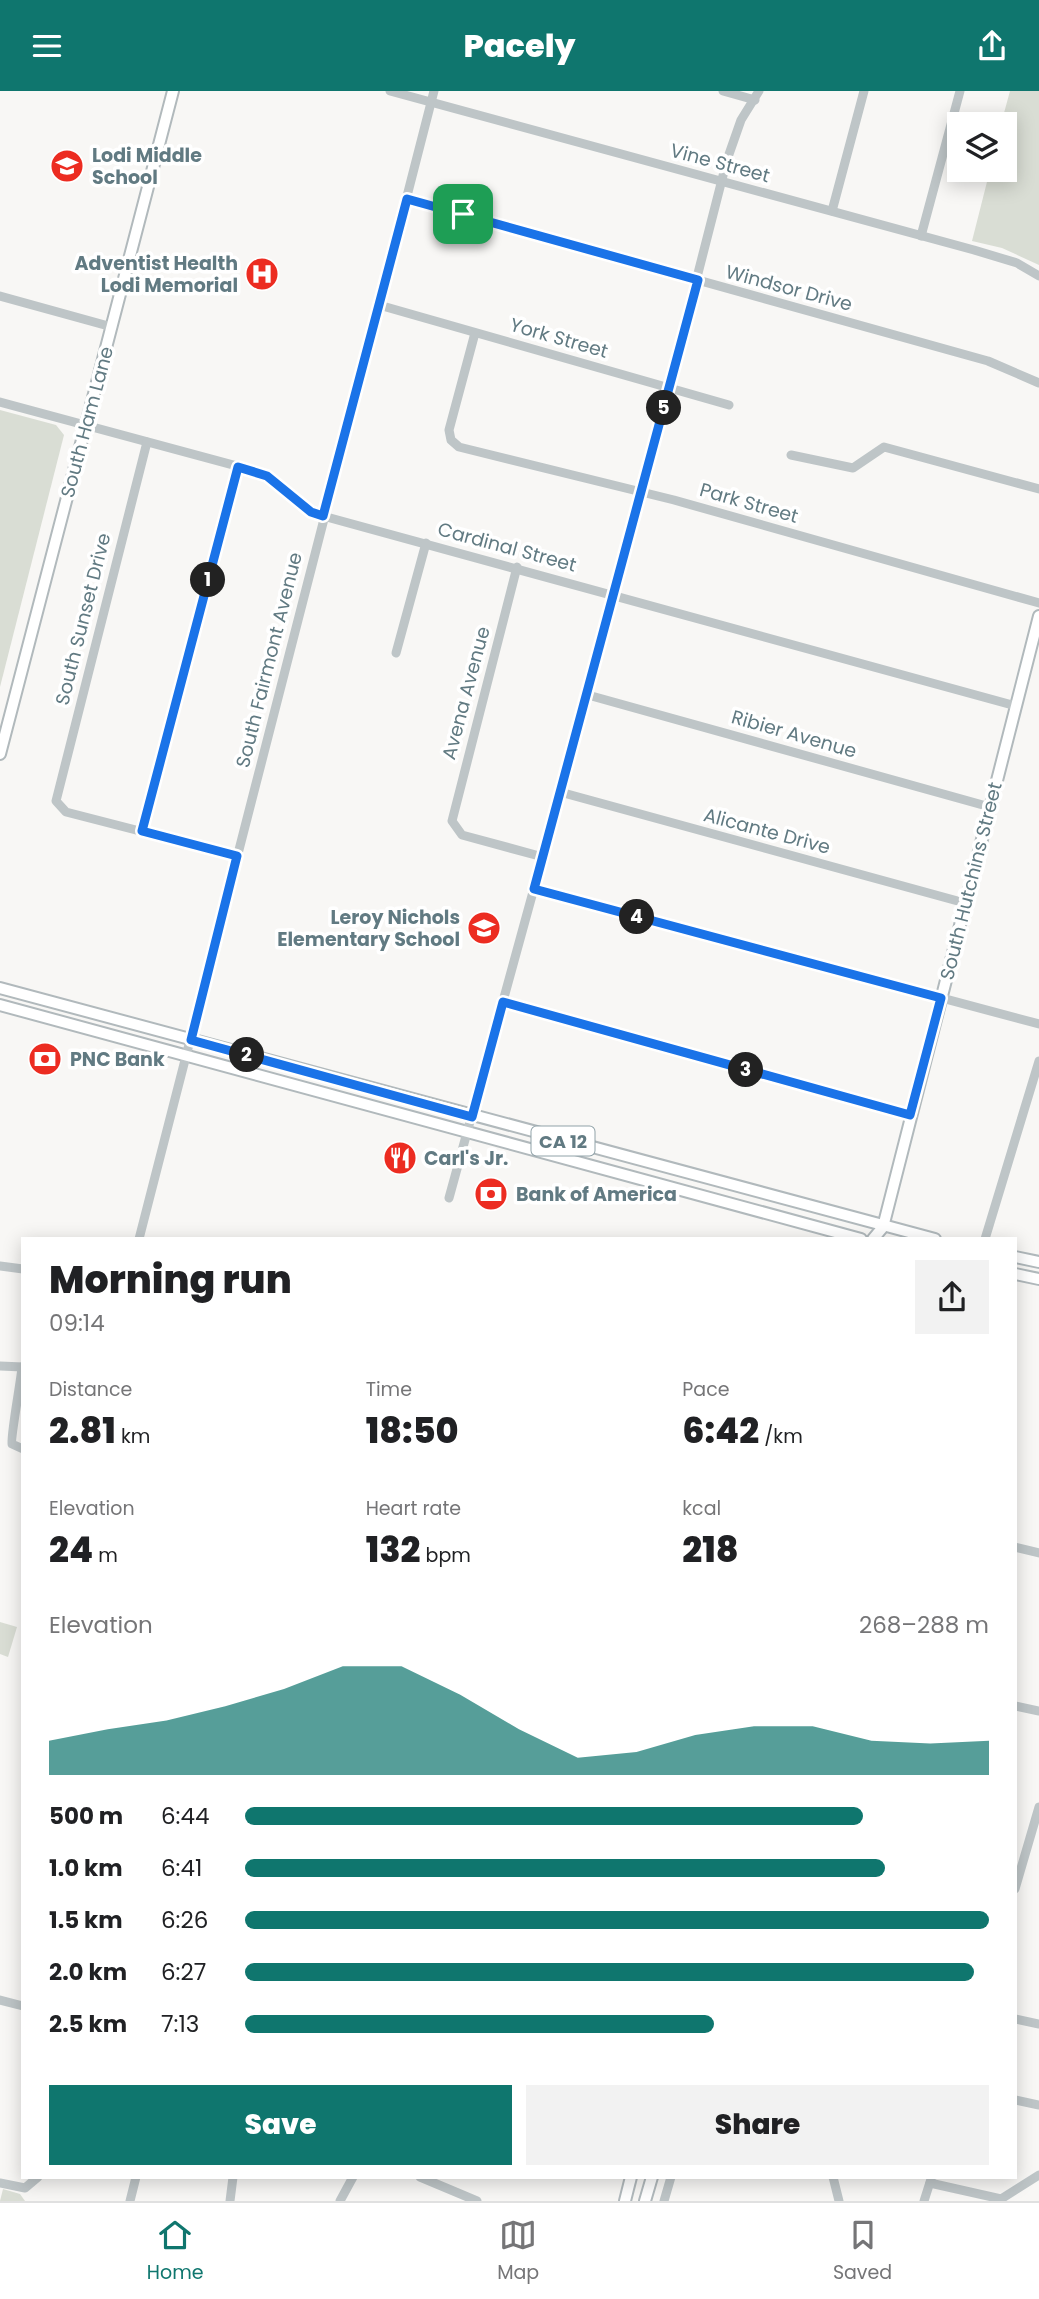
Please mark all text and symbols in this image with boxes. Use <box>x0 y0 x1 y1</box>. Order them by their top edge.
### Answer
text: Pacely <box>463 23 576 68</box>
icon: menu <box>28 27 66 65</box>
icon: share <box>973 27 1011 65</box>
map controls <box>947 112 1017 182</box>
button: layers <box>947 112 1017 182</box>
street label: Vine Street <box>667 137 773 189</box>
place label: Lodi Middle School <box>92 142 202 191</box>
school or university icon: Lodi Middle School <box>48 147 86 185</box>
pin <box>433 184 493 244</box>
icon: arrive <box>444 195 482 233</box>
place label: Adventist Health Lodi Memorial <box>74 250 238 299</box>
hospital icon: Adventist Health Lodi Memorial <box>243 255 281 293</box>
street label: Windsor Drive <box>723 258 855 318</box>
street label: York Street <box>507 311 611 365</box>
street label: South Ham Lane <box>54 344 120 500</box>
pin: 5 <box>646 391 682 425</box>
text: 5 <box>657 394 670 421</box>
street label: Park Street <box>697 476 802 530</box>
street label: Cardinal Street <box>435 516 579 579</box>
street label: South Sunset Drive <box>49 530 117 708</box>
street label: South Fairmont Avenue <box>229 550 309 770</box>
pin: 1 <box>190 563 226 597</box>
text: 1 <box>204 566 211 593</box>
street label: Avena Avenue <box>435 623 497 763</box>
street label: Ribier Avenue <box>728 703 860 765</box>
street label: South Hutchins Street <box>933 779 1009 983</box>
street label: Alicante Drive <box>701 801 833 861</box>
pin: 4 <box>620 899 654 935</box>
text: 4 <box>630 903 643 930</box>
place label: Leroy Nichols Elementary School <box>277 904 460 953</box>
school or university icon: Leroy Nichols Elementary School <box>465 909 503 947</box>
pin: 2 <box>230 1037 264 1073</box>
bank icon: PNC Bank <box>26 1040 64 1078</box>
text: 2 <box>241 1041 252 1068</box>
place label: PNC Bank <box>70 1046 165 1073</box>
pin: 3 <box>728 1053 764 1087</box>
text: 3 <box>740 1056 751 1083</box>
road number: CA 12 <box>532 1127 594 1155</box>
restaurant icon: Carl's Jr. <box>381 1139 419 1177</box>
place label: Carl's Jr. <box>424 1145 508 1172</box>
bank icon: Bank of America <box>472 1175 510 1213</box>
place label: Bank of America <box>516 1181 677 1208</box>
text: Morning run <box>49 1253 292 1306</box>
button: share <box>915 1260 989 1334</box>
text: 09:14 <box>49 1307 105 1339</box>
text: Distance <box>49 1376 132 1403</box>
text: Time <box>366 1376 412 1403</box>
text: Pace <box>682 1376 730 1403</box>
text: 2.81 <box>49 1406 116 1455</box>
text: 18:50 <box>366 1406 459 1455</box>
text: 6:42 <box>682 1406 759 1455</box>
text: km <box>116 1423 150 1450</box>
text: /km <box>759 1423 803 1450</box>
text: Elevation <box>49 1495 135 1522</box>
text: Heart rate <box>366 1495 461 1522</box>
text: kcal <box>682 1495 721 1522</box>
text: 24 <box>49 1525 93 1574</box>
text: 132 <box>366 1525 420 1574</box>
text: 218 <box>682 1525 739 1574</box>
text: m <box>93 1542 118 1569</box>
text: bpm <box>420 1542 471 1569</box>
text: Elevation <box>49 1609 153 1641</box>
text: 268–288 m <box>859 1609 989 1641</box>
text: 500 m <box>49 1800 123 1832</box>
text: 6:44 <box>161 1800 209 1832</box>
text: 1.0 km <box>49 1852 123 1884</box>
text: 6:41 <box>161 1852 202 1884</box>
text: 1.5 km <box>49 1904 123 1936</box>
text: 6:26 <box>161 1904 208 1936</box>
text: 2.0 km <box>49 1956 127 1988</box>
text: 6:27 <box>161 1956 206 1988</box>
text: 2.5 km <box>49 2008 127 2040</box>
text: 7:13 <box>161 2008 199 2040</box>
button: Save <box>49 2085 512 2165</box>
button: Share <box>526 2085 989 2165</box>
tab: Home <box>147 2216 204 2287</box>
tab: Map <box>497 2216 539 2287</box>
tab: Saved <box>833 2216 892 2287</box>

